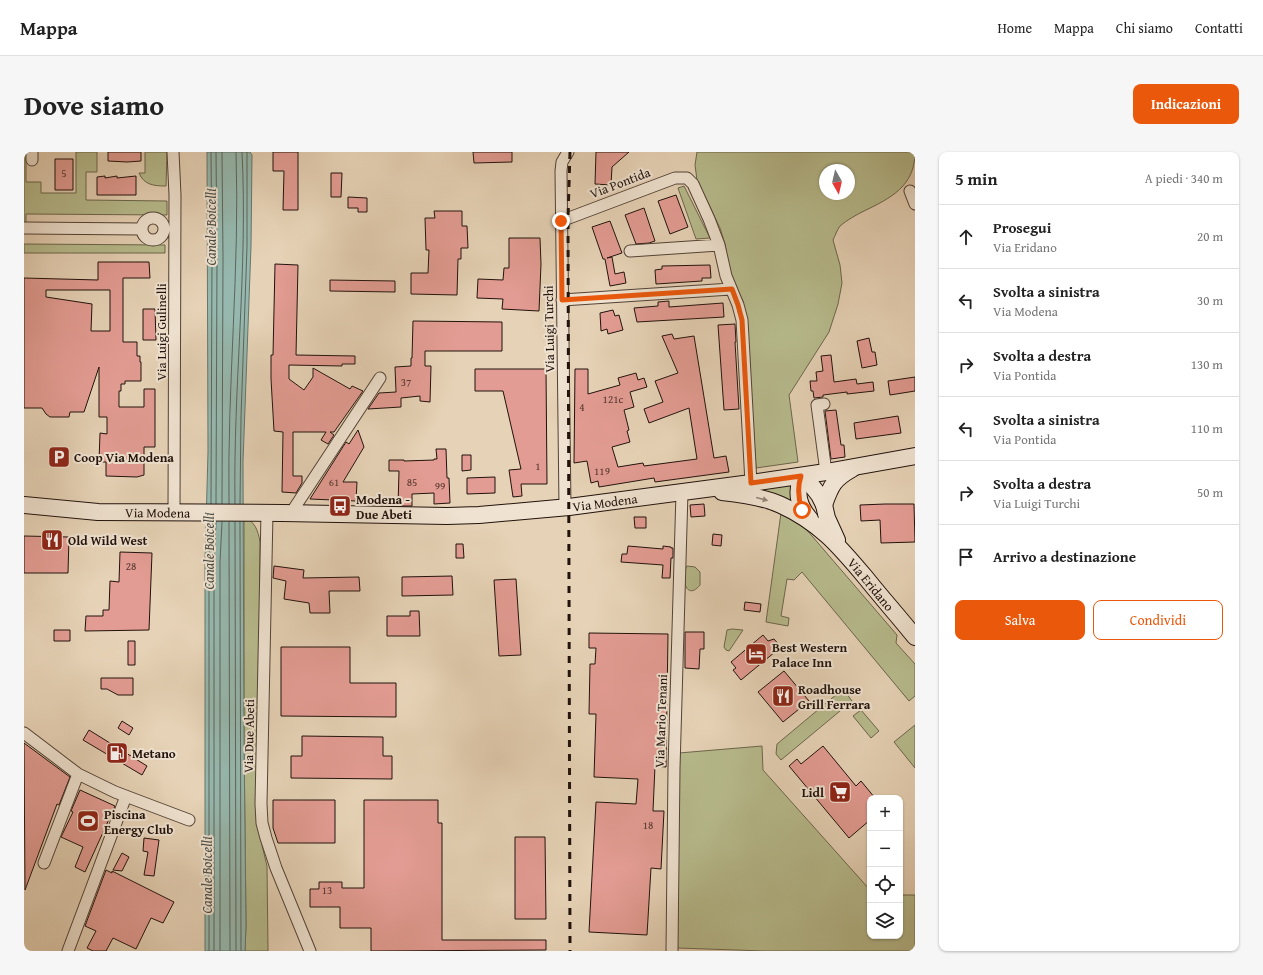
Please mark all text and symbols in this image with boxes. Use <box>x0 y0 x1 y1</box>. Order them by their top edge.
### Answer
text: Mappa <box>20 14 77 42</box>
text: Home <box>998 18 1032 38</box>
text: Mappa <box>1054 18 1094 38</box>
text: Chi siamo <box>1116 18 1173 38</box>
text: Contatti <box>1195 18 1243 38</box>
text: Dove siamo <box>24 84 164 125</box>
button: Indicazioni <box>1133 84 1239 124</box>
street label: Via Pontida <box>587 162 654 203</box>
north arrow <box>819 164 855 200</box>
house number: 5 <box>61 165 67 181</box>
text: 5 min <box>955 166 997 191</box>
text: A piedi · 340 m <box>1145 169 1223 188</box>
water label: Canale Boicelli <box>201 188 221 266</box>
route end <box>552 212 570 230</box>
text: Prosegui <box>993 217 1051 238</box>
icon: ahead <box>955 226 977 248</box>
text: 20 m <box>1197 227 1223 246</box>
text: Via Eridano <box>993 238 1057 257</box>
text: Svolta a sinistra <box>993 281 1100 302</box>
street label: Via Luigi Gulinelli <box>152 283 171 381</box>
street label: Via Luigi Turchi <box>539 285 559 373</box>
icon: left <box>955 290 977 312</box>
text: 30 m <box>1197 291 1223 310</box>
text: Via Modena <box>993 302 1058 321</box>
text: Svolta a destra <box>993 345 1091 366</box>
icon: right <box>955 354 977 376</box>
text: 130 m <box>1191 355 1223 374</box>
text: Via Pontida <box>993 366 1056 385</box>
house number: 37 <box>401 374 411 390</box>
house number: 121c <box>603 391 624 407</box>
house number: 4 <box>579 399 585 415</box>
text: Svolta a sinistra <box>993 409 1100 430</box>
icon: left <box>955 418 977 440</box>
text: 110 m <box>1191 419 1223 438</box>
text: Via Pontida <box>993 430 1056 449</box>
parking icon: Coop Via Modena <box>46 444 72 470</box>
place label: Coop Via Modena <box>74 448 174 467</box>
house number: 1 <box>535 458 541 474</box>
house number: 119 <box>594 463 610 479</box>
text: Svolta a destra <box>993 473 1091 494</box>
house number: 61 <box>329 474 339 490</box>
house number: 85 <box>407 474 417 490</box>
house number: 99 <box>435 478 445 494</box>
icon: right <box>955 482 977 504</box>
text: 50 m <box>1197 483 1223 502</box>
street label: Via Modena <box>571 488 639 516</box>
place label: Modena - Due Abeti <box>356 490 412 524</box>
bus stop icon: Modena - Due Abeti <box>327 493 353 519</box>
text: Via Luigi Turchi <box>993 494 1080 513</box>
one-way arrow <box>757 496 769 502</box>
route start <box>793 501 811 519</box>
street label: Via Modena <box>125 503 191 522</box>
water label: Canale Boicelli <box>199 512 219 590</box>
restaurant icon: Old Wild West <box>39 527 65 553</box>
place label: Old Wild West <box>68 531 147 550</box>
icon: arrive <box>955 546 977 568</box>
text: Arrivo a destinazione <box>993 546 1136 567</box>
street label: Via Eridano <box>843 553 899 615</box>
house number: 28 <box>126 558 136 574</box>
button: Salva <box>955 600 1085 640</box>
button: Condividi <box>1093 600 1223 640</box>
place label: Best Western Palace Inn <box>772 638 848 672</box>
hotel icon: Best Western Palace Inn <box>743 641 769 667</box>
street label: Via Mario Tenani <box>650 673 672 768</box>
place label: Roadhouse Grill Ferrara <box>798 680 871 714</box>
restaurant icon: Roadhouse Grill Ferrara <box>770 683 796 709</box>
street label: Via Due Abeti <box>239 698 259 773</box>
fuel station icon: Metano <box>104 740 130 766</box>
place label: Metano <box>132 744 176 763</box>
supermarket icon: Lidl <box>827 779 853 805</box>
place label: Lidl <box>802 783 824 802</box>
map controls <box>867 795 903 939</box>
button: + <box>867 795 903 831</box>
place label: Piscina Energy Club <box>104 805 173 839</box>
sports icon: Piscina Energy Club <box>75 808 101 834</box>
house number: 18 <box>643 817 653 833</box>
button: − <box>867 831 903 867</box>
water label: Canale Boicelli <box>197 836 217 914</box>
button: locate <box>867 867 903 903</box>
house number: 13 <box>322 882 332 898</box>
button: layers <box>867 903 903 939</box>

